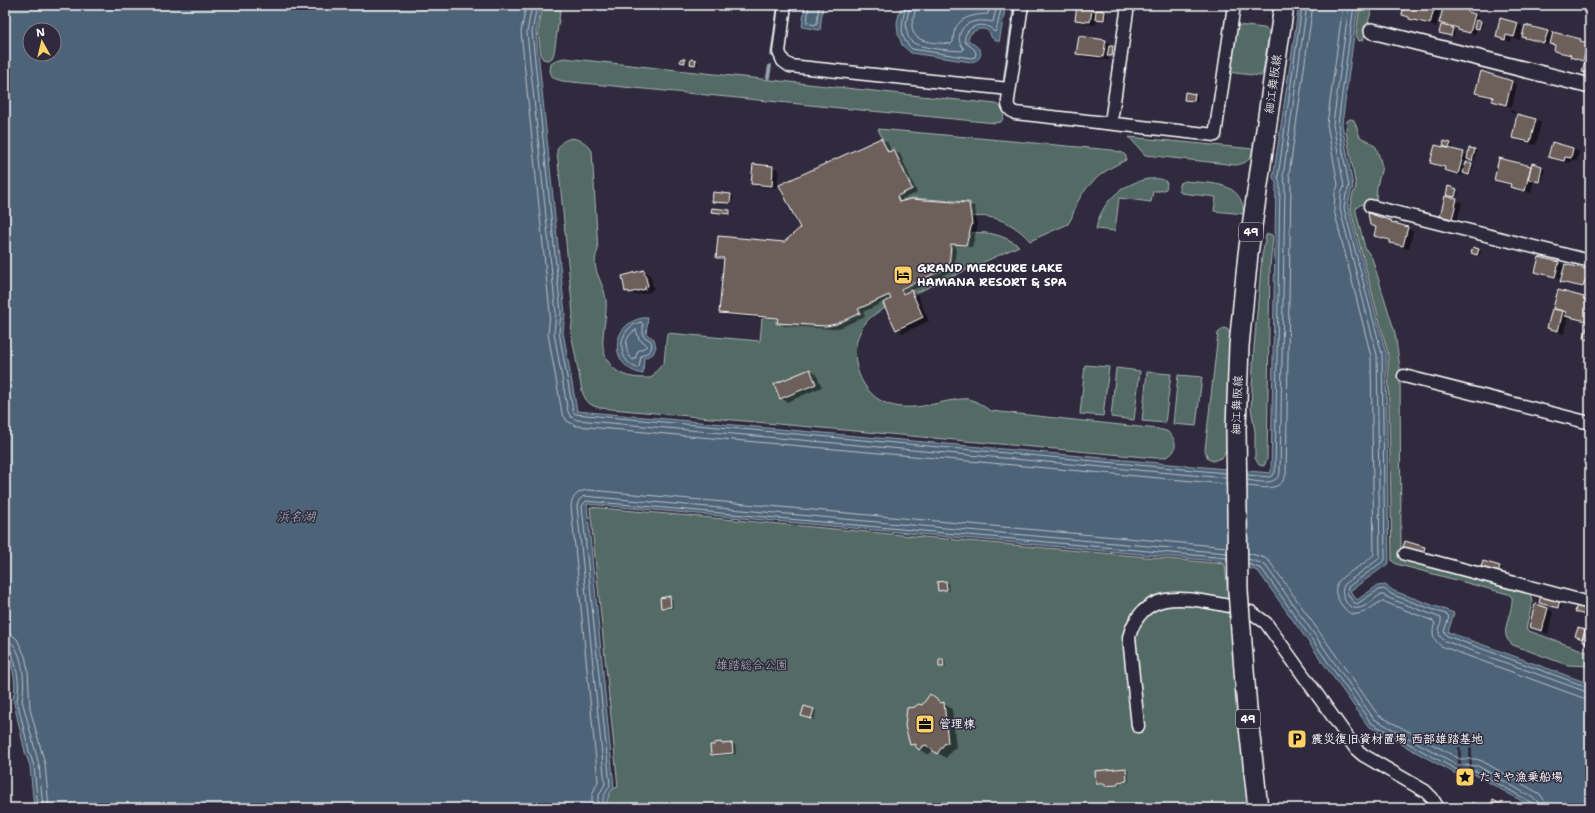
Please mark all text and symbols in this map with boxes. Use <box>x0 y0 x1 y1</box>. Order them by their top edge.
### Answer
north arrow <box>22 22 62 62</box>
text: N <box>35 25 46 41</box>
street label: 細江舞阪線 <box>1261 53 1285 115</box>
road number: 49 <box>1239 223 1263 241</box>
place label: GRAND MERCURE LAKE HAMANA RESORT & SPA <box>917 260 1067 290</box>
hotel icon: GRAND MERCURE LAKE HAMANA RESORT & SPA <box>892 264 914 286</box>
street label: 細江舞阪線 <box>1228 375 1246 435</box>
water label: 浜名湖 <box>276 508 316 525</box>
park label: 雄踏総合公園 <box>716 657 788 673</box>
road number: 49 <box>1236 710 1260 728</box>
office icon: 管理棟 <box>914 713 936 735</box>
place label: 管理棟 <box>939 716 975 732</box>
parking icon: 震災復旧資材置場 西部雄踏基地 <box>1286 728 1308 750</box>
place label: 震災復旧資材置場 西部雄踏基地 <box>1311 731 1483 747</box>
place icon: たきや漁乗船場 <box>1454 766 1476 788</box>
place label: たきや漁乗船場 <box>1479 769 1563 785</box>

